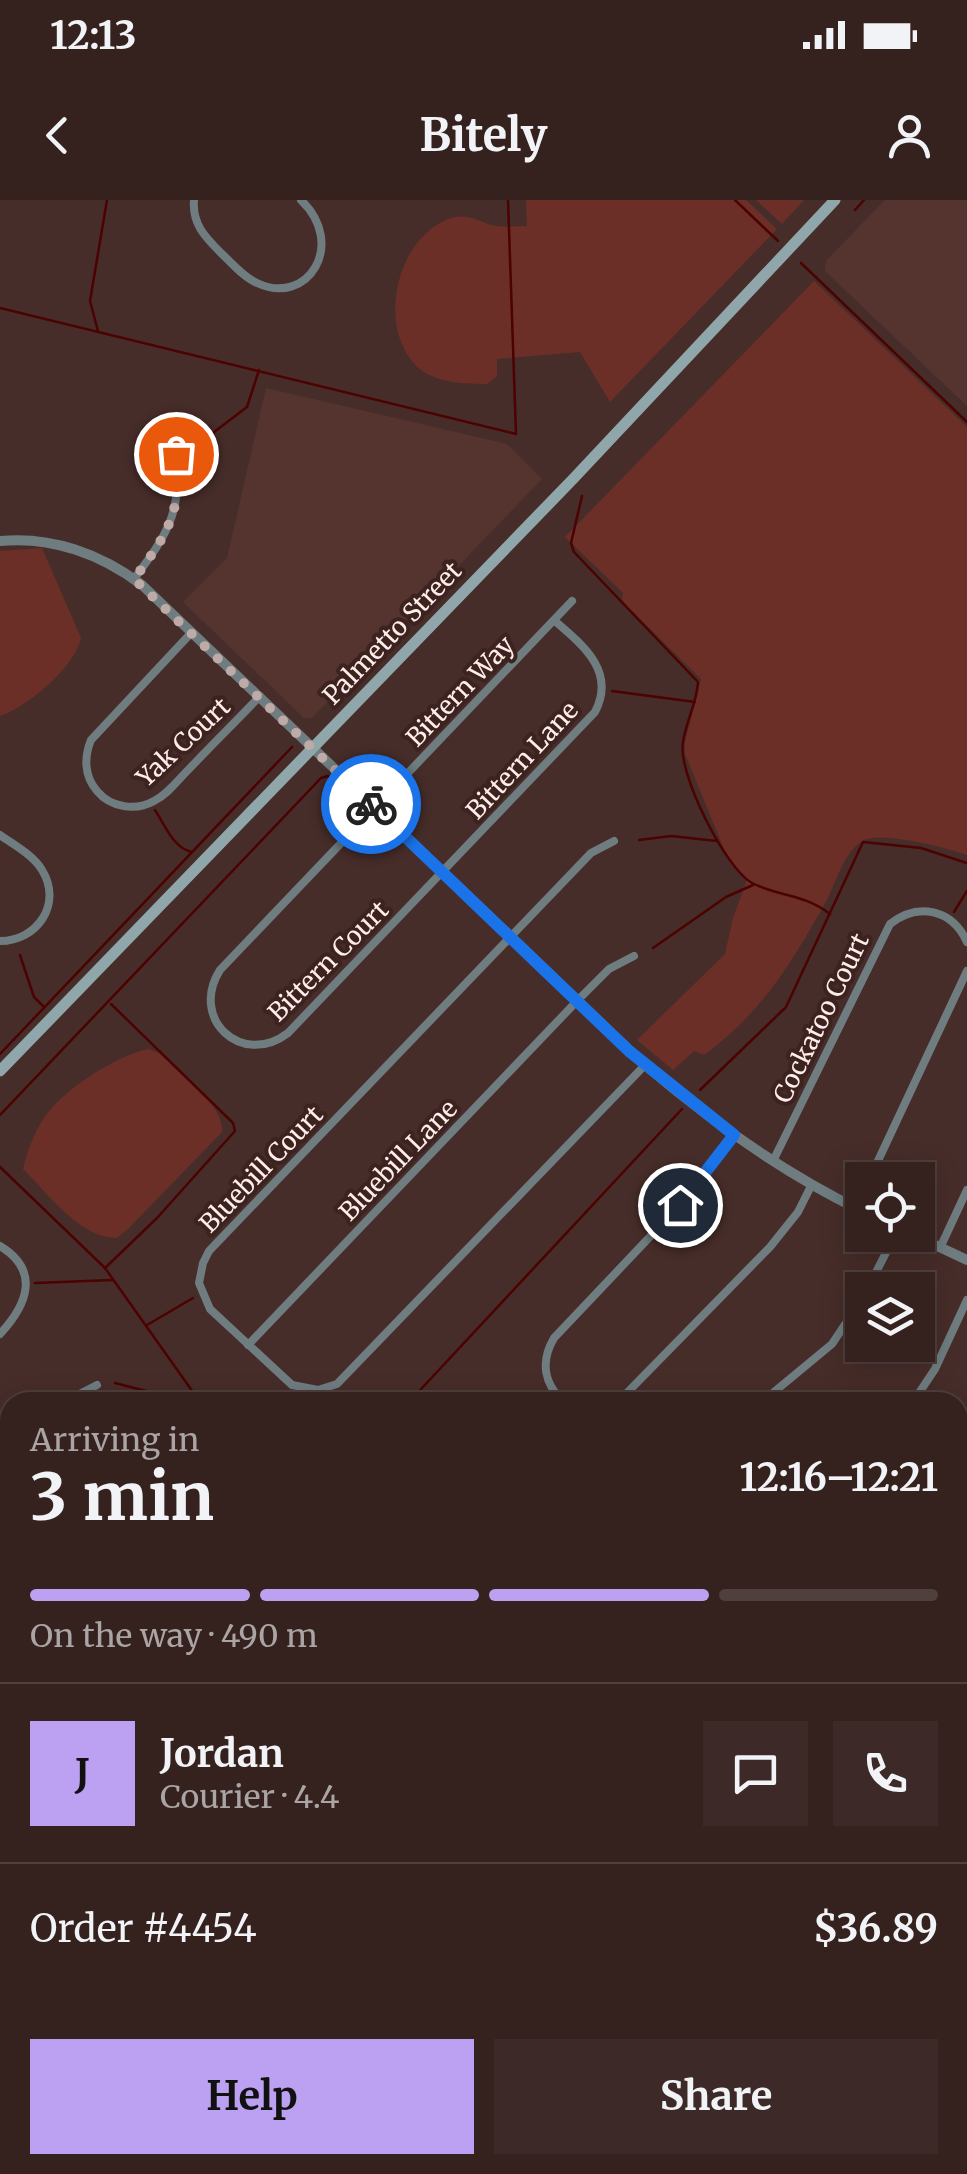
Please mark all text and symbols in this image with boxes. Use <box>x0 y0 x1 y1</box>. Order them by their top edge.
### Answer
text: 12:13 <box>50 12 136 59</box>
text: Bitely <box>420 107 547 163</box>
icon: back <box>30 108 85 163</box>
icon: person <box>882 108 937 163</box>
pin <box>134 412 219 497</box>
icon: bag <box>149 427 204 482</box>
street label: Palmetto Street <box>316 555 468 711</box>
street label: Bittern Way <box>399 629 521 753</box>
street label: Yak Court <box>129 690 237 794</box>
street label: Bittern Lane <box>459 694 585 826</box>
courier <box>321 754 421 854</box>
icon: bike <box>344 777 399 832</box>
street label: Bittern Court <box>261 894 395 1028</box>
street label: Cockatoo Court <box>766 928 876 1108</box>
street label: Bluebill Lane <box>332 1093 464 1227</box>
street label: Bluebill Court <box>192 1099 330 1239</box>
map controls <box>845 1162 935 1362</box>
button: locate <box>845 1162 935 1252</box>
pin <box>638 1163 723 1248</box>
icon: home <box>653 1178 708 1233</box>
button: layers <box>845 1272 935 1362</box>
text: Arriving in <box>30 1420 199 1460</box>
text: 12:16–12:21 <box>739 1454 938 1501</box>
text: 3 min <box>30 1456 214 1538</box>
text: On the way · 490 m <box>30 1616 318 1656</box>
button: chat <box>703 1721 808 1826</box>
button: phone <box>833 1721 938 1826</box>
text: Jordan <box>160 1730 284 1777</box>
text: J <box>75 1750 90 1797</box>
text: Courier · 4.4 <box>160 1777 340 1817</box>
text: Order #4454 <box>30 1905 257 1952</box>
text: $36.89 <box>813 1905 938 1952</box>
button: Help <box>30 2039 474 2154</box>
button: Share <box>494 2039 938 2154</box>

